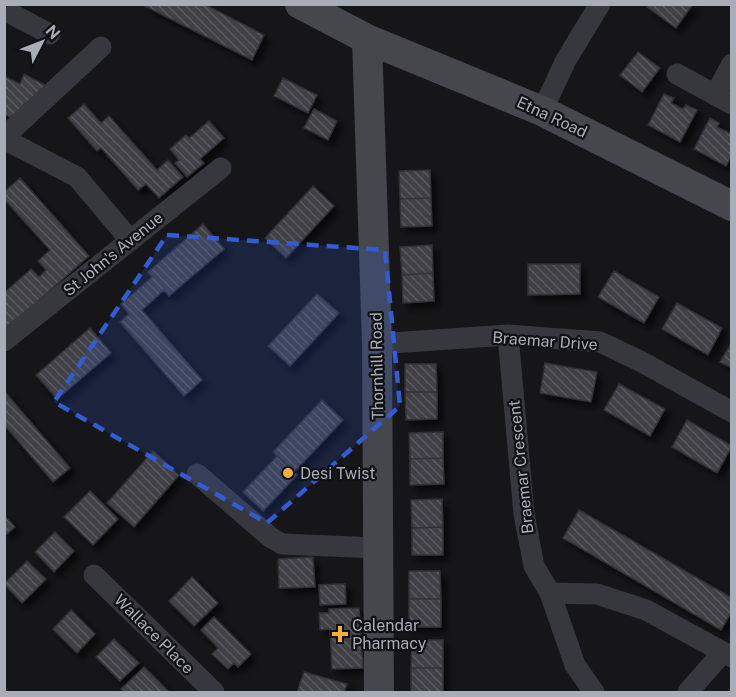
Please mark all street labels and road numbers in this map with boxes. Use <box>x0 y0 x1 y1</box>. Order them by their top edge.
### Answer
street label: Etna Road <box>514 92 590 142</box>
street label: St John's Avenue <box>59 208 167 300</box>
street label: Thornhill Road <box>367 312 387 420</box>
street label: Braemar Drive <box>492 328 598 354</box>
street label: Braemar Crescent <box>505 399 537 535</box>
street label: Wallace Place <box>110 590 198 678</box>

